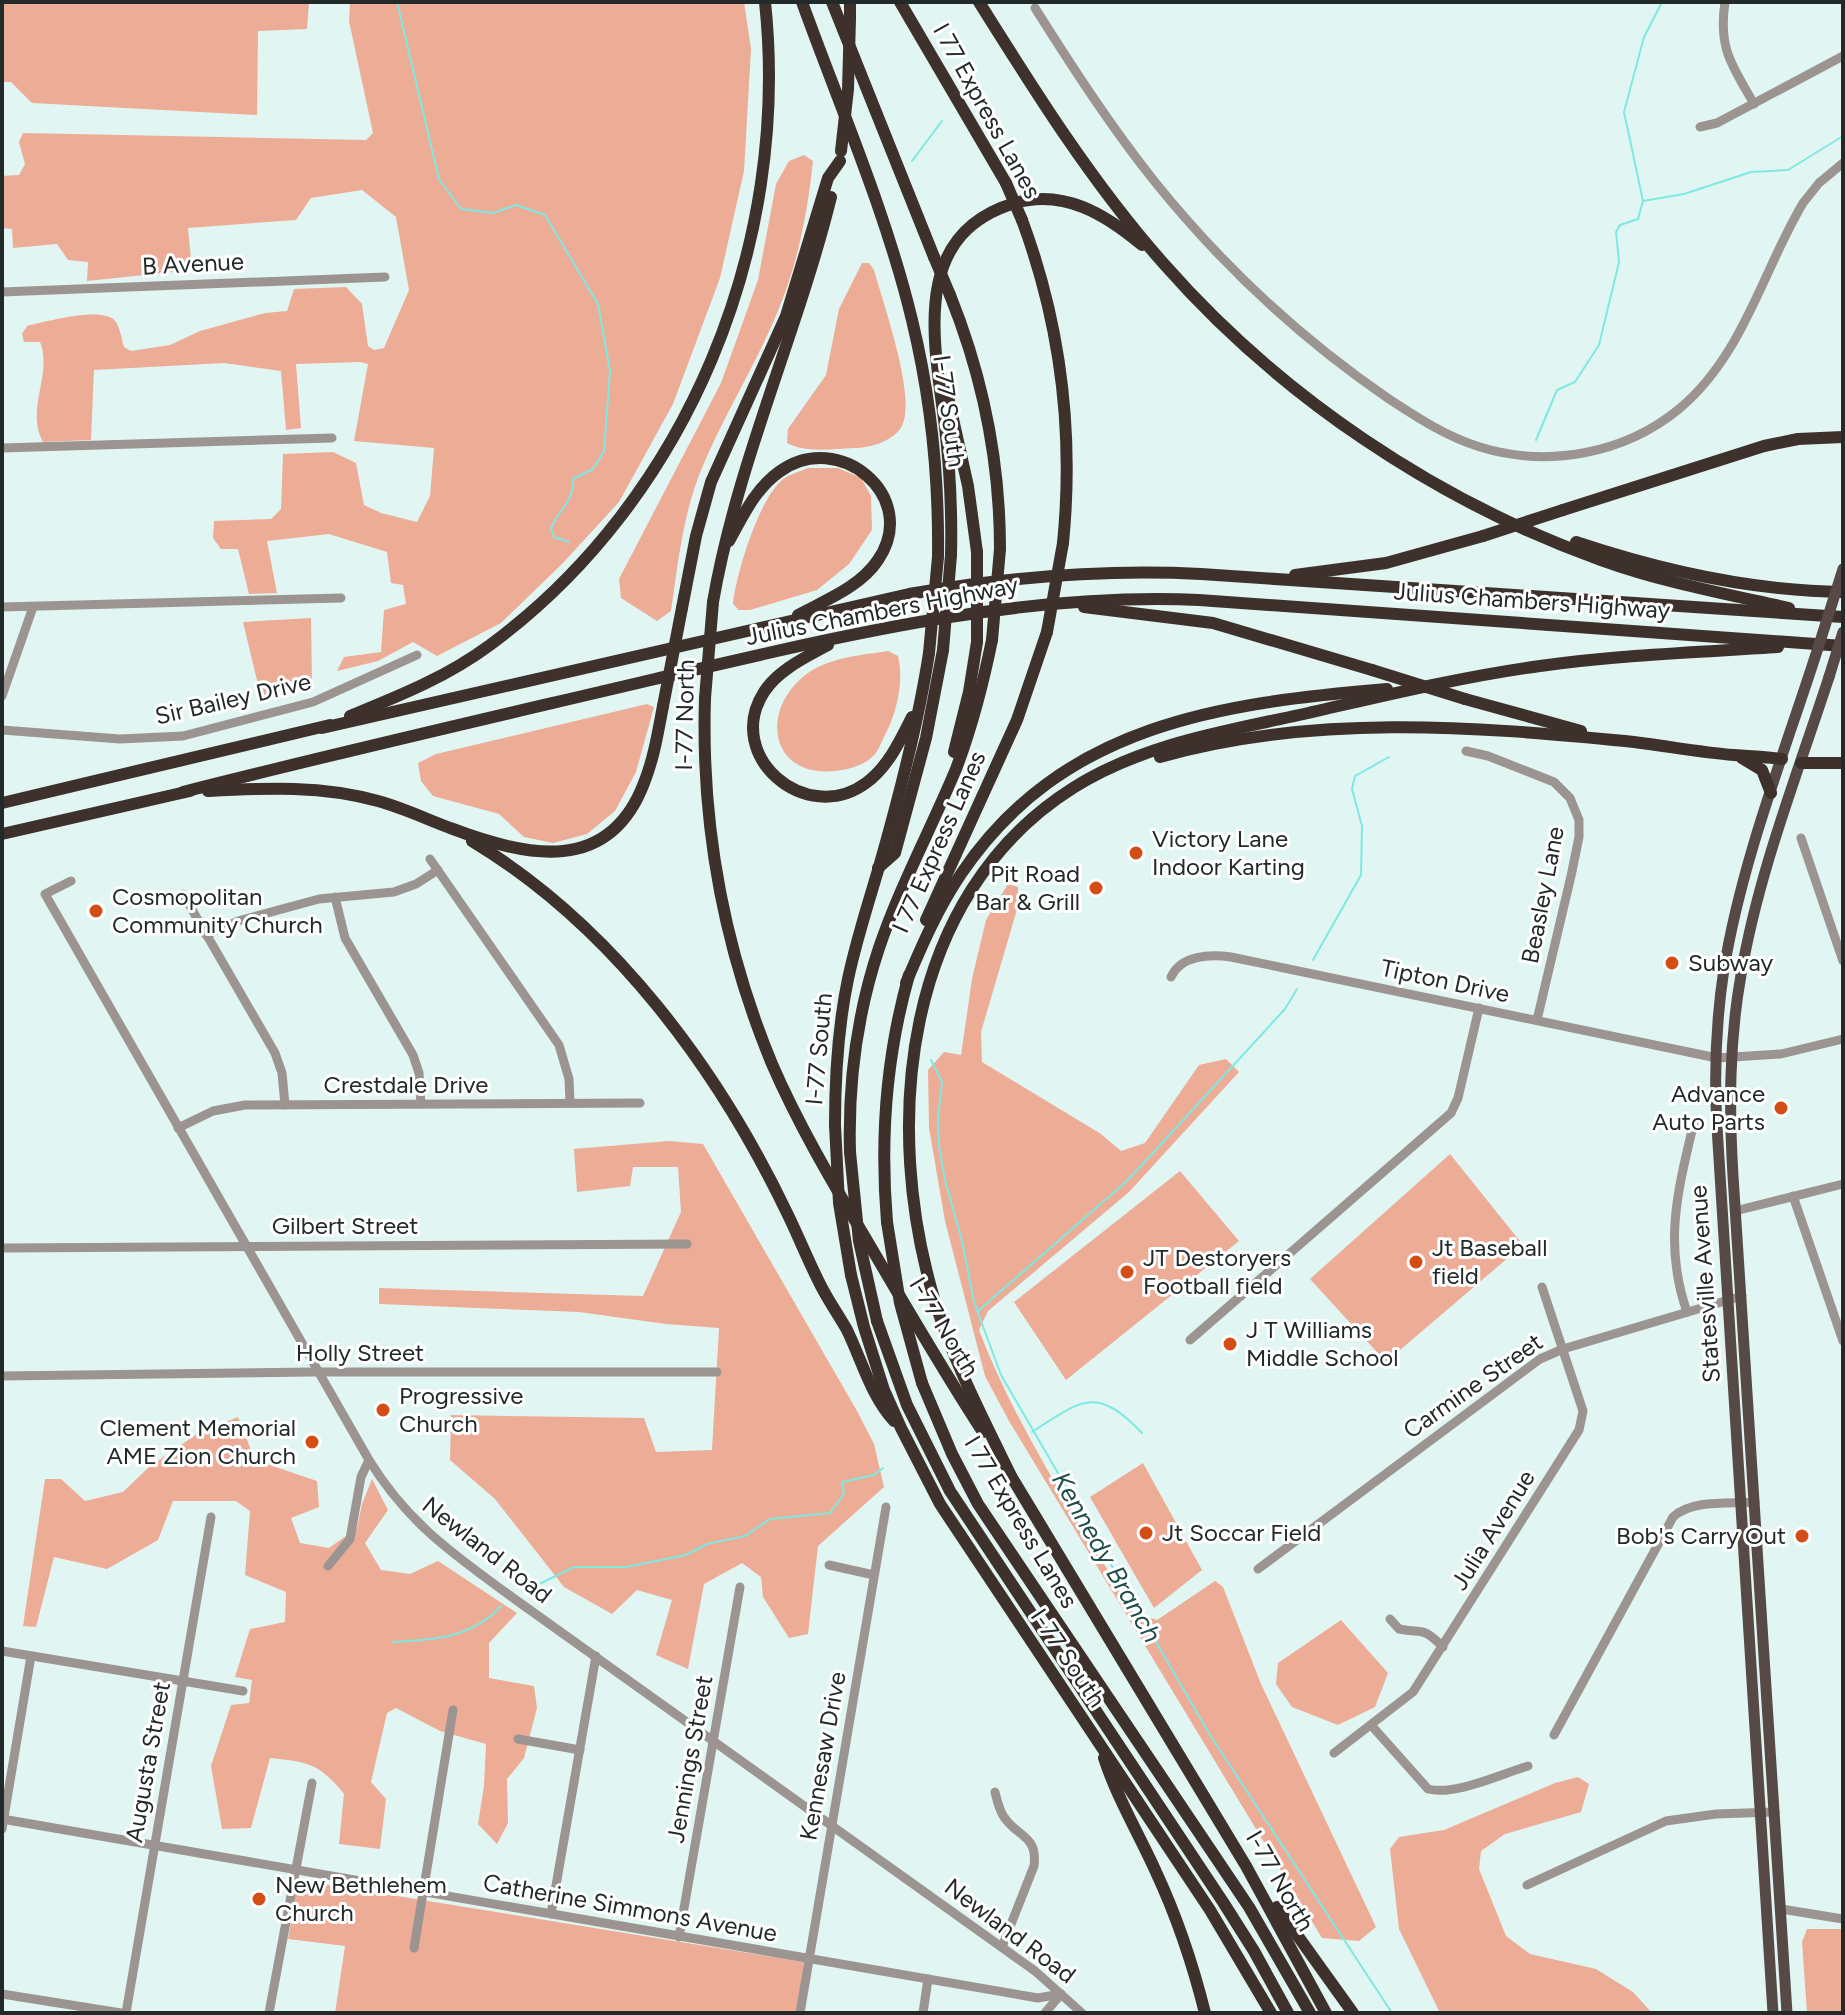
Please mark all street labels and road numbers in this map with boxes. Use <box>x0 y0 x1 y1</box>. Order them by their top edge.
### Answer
street label: I 77 Express Lanes <box>927 18 1048 203</box>
street label: B Avenue <box>141 246 245 281</box>
street label: I-77 South <box>927 353 972 469</box>
street label: Julius Chambers Highway <box>743 570 1021 651</box>
street label: Julius Chambers Highway <box>1393 576 1672 625</box>
street label: I-77 North <box>669 659 700 771</box>
street label: Sir Bailey Drive <box>152 667 314 731</box>
street label: I 77 Express Lanes <box>885 746 992 937</box>
street label: Beasley Lane <box>1515 824 1570 966</box>
street label: Tipton Drive <box>1378 953 1512 1008</box>
street label: I-77 South <box>799 992 838 1106</box>
street label: Crestdale Drive <box>324 1070 488 1099</box>
street label: Statesville Avenue <box>1683 1184 1726 1384</box>
street label: Gilbert Street <box>272 1211 418 1240</box>
street label: I-77 North <box>903 1272 986 1382</box>
street label: Carmine Street <box>1398 1327 1548 1444</box>
street label: Holly Street <box>296 1338 424 1367</box>
street label: I 77 Express Lanes <box>959 1430 1084 1613</box>
street label: Julia Avenue <box>1444 1464 1541 1595</box>
street label: Newland Road <box>417 1490 558 1609</box>
street label: I-77 South <box>1025 1603 1112 1713</box>
street label: Kennesaw Drive <box>793 1669 852 1843</box>
street label: Jennings Street <box>661 1673 719 1845</box>
street label: Augusta Street <box>119 1679 176 1845</box>
street label: I-77 North <box>1240 1825 1321 1936</box>
street label: Catherine Simmons Avenue <box>481 1867 779 1948</box>
street label: Newland Road <box>939 1872 1081 1989</box>

